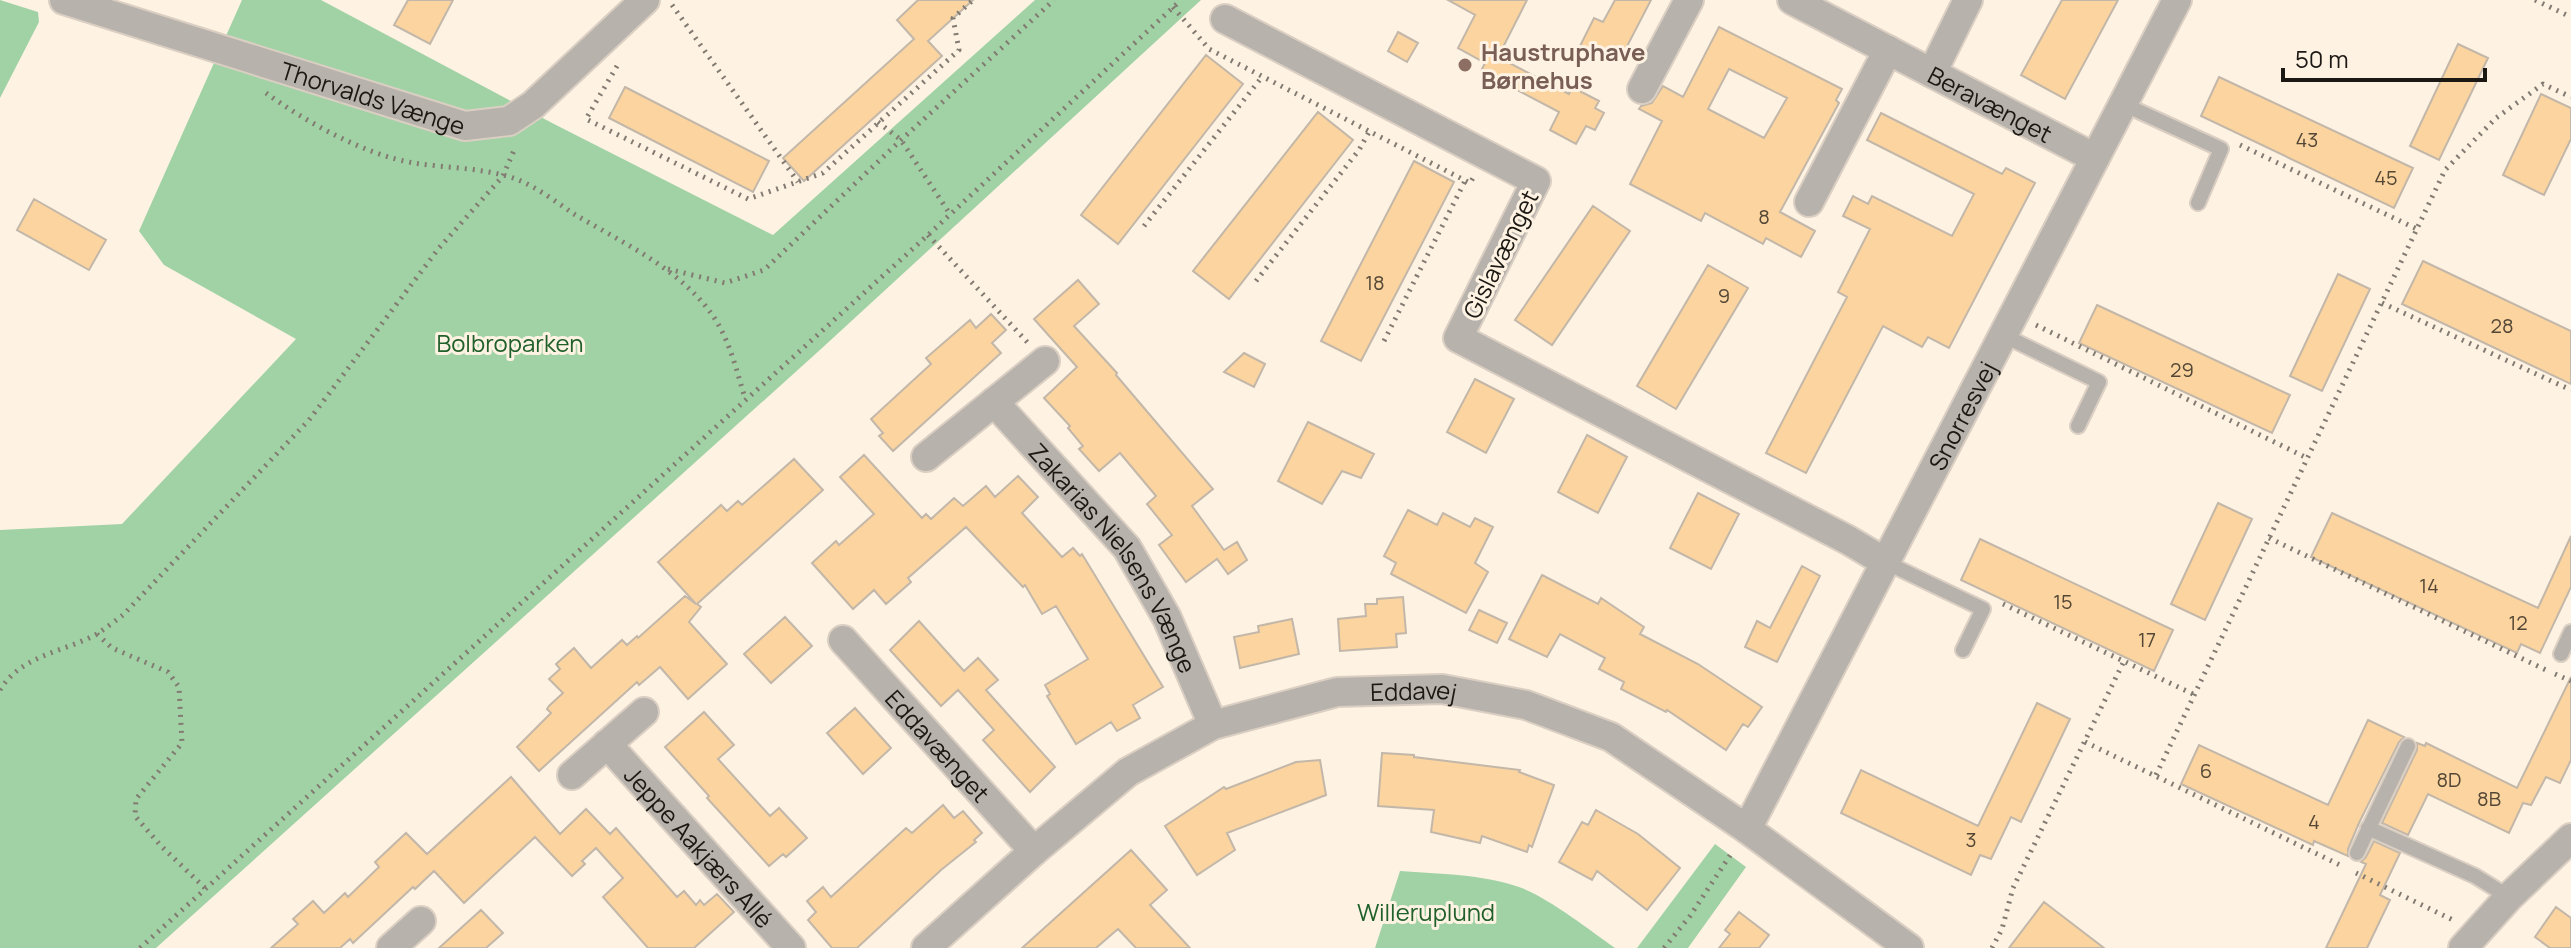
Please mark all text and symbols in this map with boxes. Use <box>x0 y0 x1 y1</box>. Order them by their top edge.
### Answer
scale bar <box>2283 32 2485 82</box>
place label: Haustruphave Børnehus <box>1481 35 1646 96</box>
text: 50 m <box>2295 42 2349 75</box>
street label: Thorvalds Vænge <box>277 53 469 142</box>
marker: Haustruphave Børnehus <box>1456 56 1474 74</box>
street label: Beravænget <box>1923 58 2058 150</box>
house number: 43 <box>2296 126 2318 153</box>
house number: 45 <box>2374 164 2398 191</box>
street label: Gislavænget <box>1455 184 1545 324</box>
house number: 8 <box>1758 203 1770 230</box>
house number: 18 <box>1365 269 1385 296</box>
house number: 9 <box>1718 282 1730 309</box>
house number: 28 <box>2490 312 2514 339</box>
park label: Bolbroparken <box>436 326 584 359</box>
street label: Snorresvej <box>1920 355 2003 475</box>
house number: 29 <box>2170 356 2194 383</box>
street label: Zakarias Nielsens Vænge <box>1022 435 1205 678</box>
house number: 14 <box>2419 572 2439 599</box>
house number: 15 <box>2053 588 2073 615</box>
house number: 12 <box>2508 609 2528 636</box>
house number: 17 <box>2138 626 2156 653</box>
street label: Eddavej <box>1370 672 1460 708</box>
street label: Eddavænget <box>879 682 998 809</box>
house number: 6 <box>2200 757 2212 784</box>
street label: Jeppe Aakjærs Allé <box>618 758 781 934</box>
house number: 8D <box>2436 766 2462 793</box>
house number: 8B <box>2477 785 2501 812</box>
house number: 4 <box>2308 808 2320 835</box>
house number: 3 <box>1965 826 1977 853</box>
park label: Willeruplund <box>1357 895 1495 928</box>

